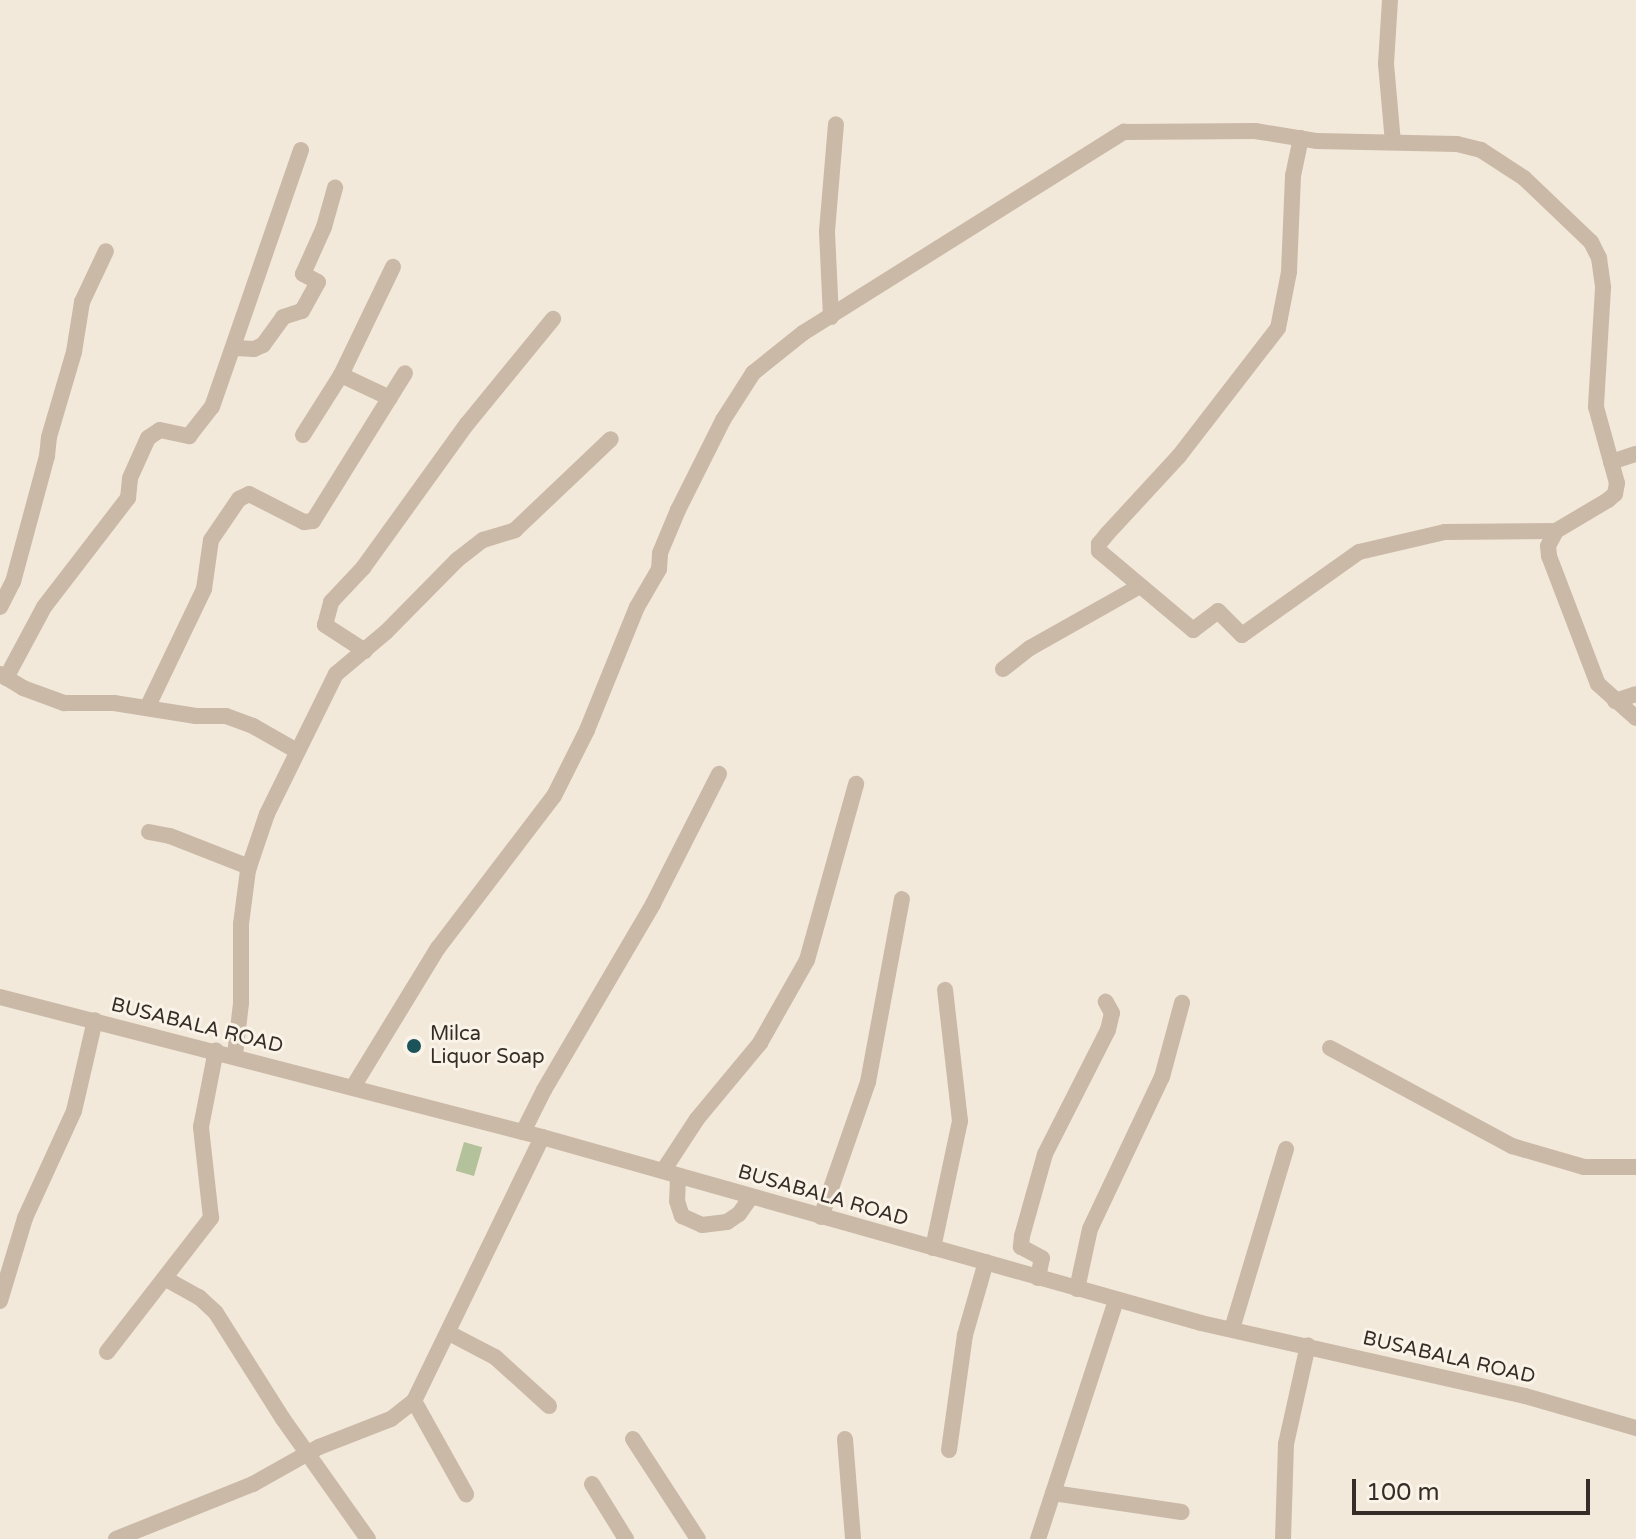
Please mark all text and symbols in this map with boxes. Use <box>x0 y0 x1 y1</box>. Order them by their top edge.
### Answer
street label: BUSABALA ROAD <box>109 993 285 1059</box>
place label: Milca Liquor Soap <box>430 1022 545 1069</box>
marker: Milca Liquor Soap <box>405 1037 423 1055</box>
street label: BUSABALA ROAD <box>735 1160 911 1232</box>
street label: BUSABALA ROAD <box>1360 1326 1538 1390</box>
scale bar <box>1356 1463 1594 1513</box>
text: 100 m <box>1366 1478 1440 1507</box>

